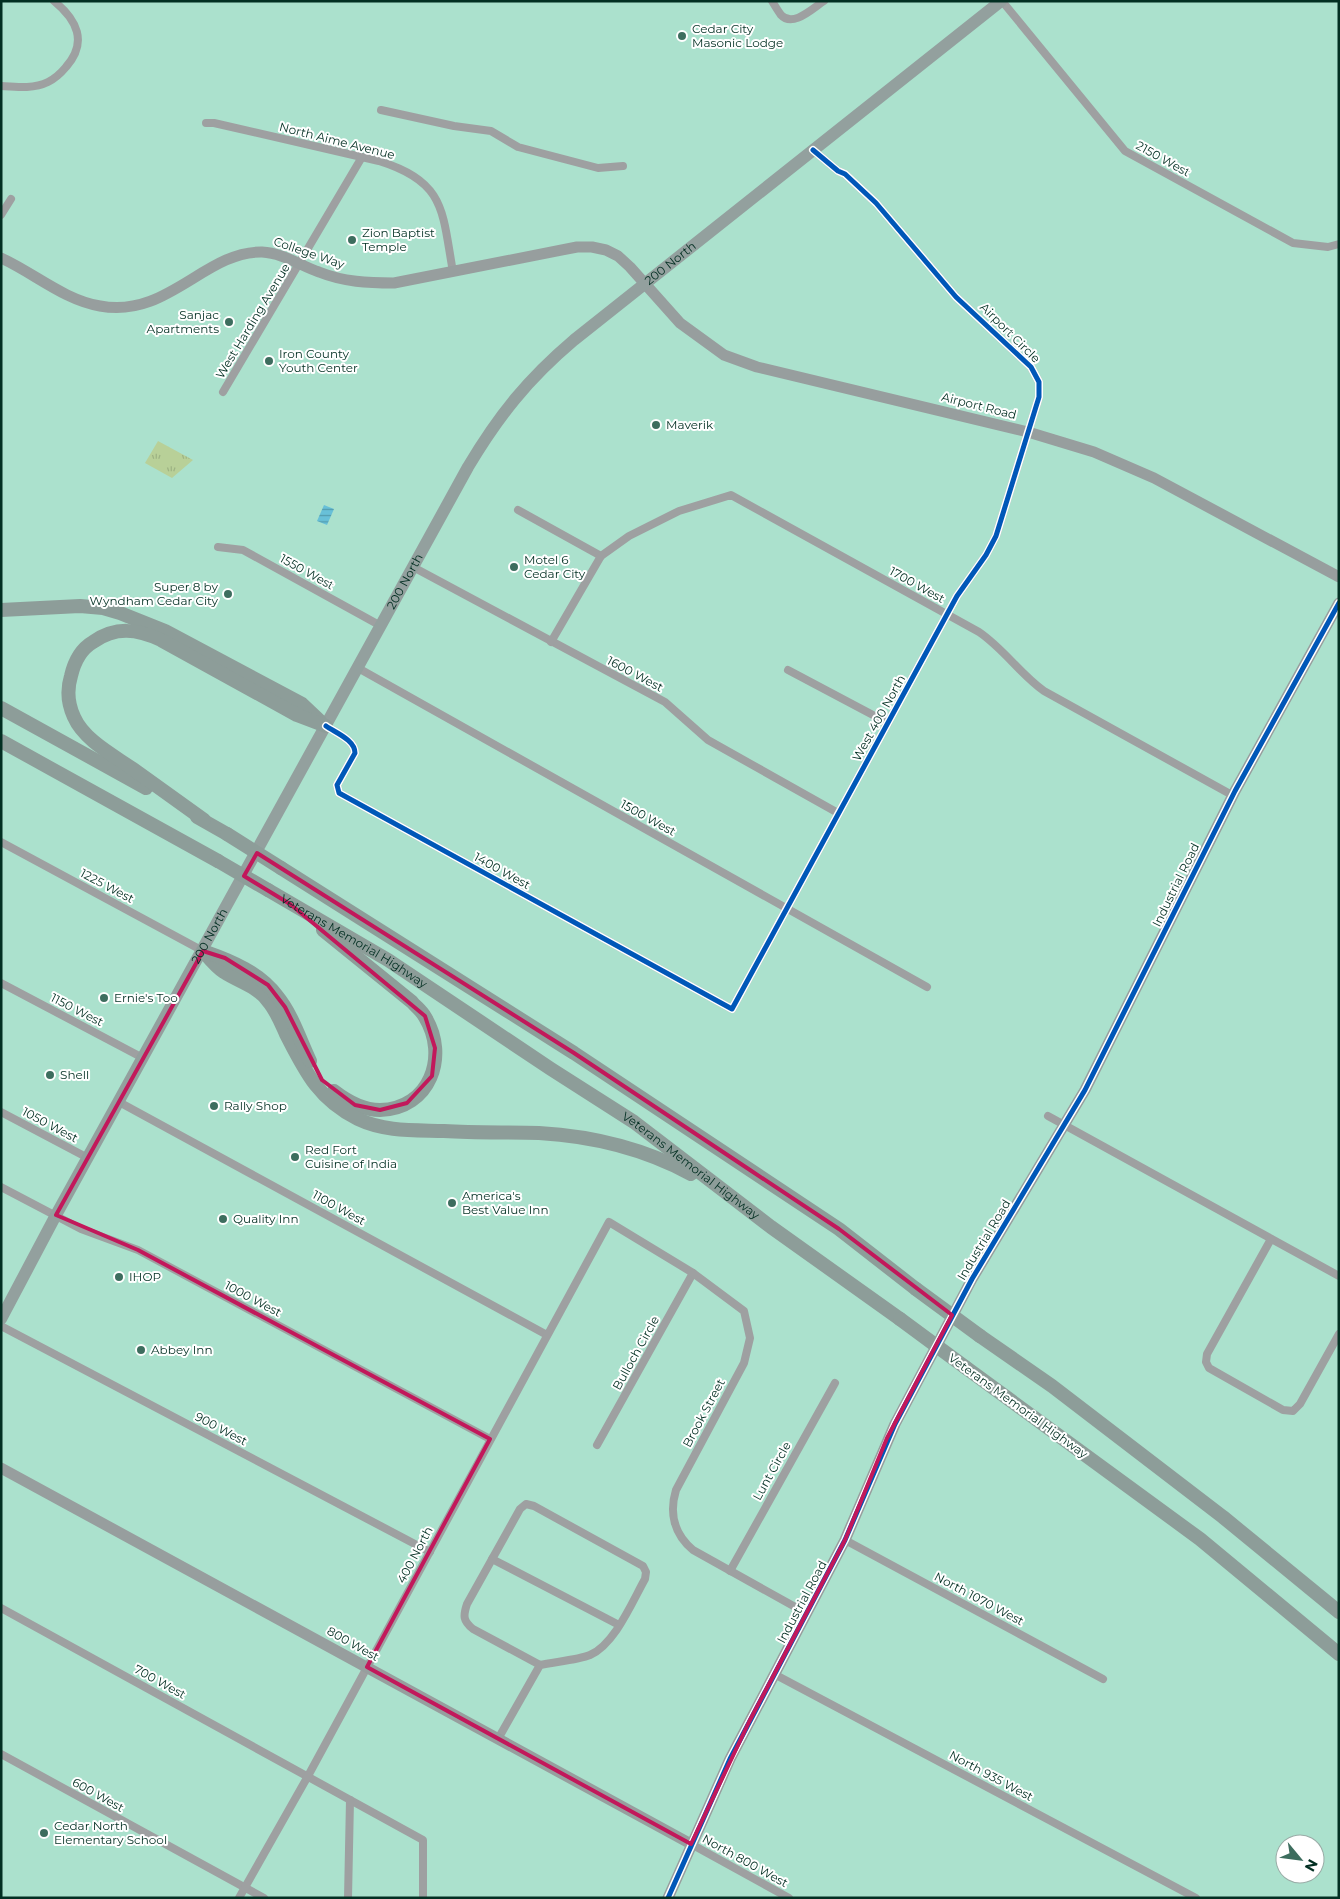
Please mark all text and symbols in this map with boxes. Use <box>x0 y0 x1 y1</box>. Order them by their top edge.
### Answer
place label: Cedar City Masonic Lodge <box>692 21 783 50</box>
marker: Cedar City Masonic Lodge <box>676 30 688 42</box>
street label: North Aime Avenue <box>278 119 397 162</box>
street label: 2150 West <box>1134 138 1193 180</box>
place label: Zion Baptist Temple <box>362 225 435 254</box>
street label: College Way <box>272 233 347 272</box>
marker: Zion Baptist Temple <box>346 234 358 246</box>
street label: 200 North <box>642 238 699 288</box>
street label: West Harding Avenue <box>212 261 293 381</box>
street label: Airport Circle <box>977 299 1044 366</box>
place label: Sanjac Apartments <box>147 307 219 336</box>
marker: Sanjac Apartments <box>223 316 235 328</box>
place label: Iron County Youth Center <box>279 346 358 375</box>
marker: Iron County Youth Center <box>263 355 275 367</box>
street label: Airport Road <box>940 389 1018 422</box>
place label: Maverik <box>666 417 714 432</box>
marker: Maverik <box>650 419 662 431</box>
street label: 1550 West <box>278 551 337 593</box>
street label: 200 North <box>383 551 426 612</box>
place label: Motel 6 Cedar City <box>524 552 586 581</box>
marker: Motel 6 Cedar City <box>508 561 520 573</box>
street label: 1700 West <box>887 563 948 606</box>
place label: Super 8 by Wyndham Cedar City <box>90 579 218 608</box>
marker: Super 8 by Wyndham Cedar City <box>222 588 234 600</box>
street label: 1600 West <box>605 653 666 695</box>
street label: West 400 North <box>849 672 908 763</box>
street label: 1500 West <box>618 796 679 839</box>
street label: Industrial Road <box>1149 840 1202 929</box>
street label: 1400 West <box>472 849 533 892</box>
street label: 1225 West <box>78 865 137 906</box>
street label: Veterans Memorial Highway <box>278 891 431 991</box>
street label: 200 North <box>188 906 230 966</box>
street label: 1150 West <box>48 990 106 1029</box>
place label: Ernie's Too <box>114 990 178 1005</box>
marker: Ernie's Too <box>98 992 110 1004</box>
place label: Shell <box>60 1067 89 1082</box>
marker: Shell <box>44 1069 56 1081</box>
place label: Rally Shop <box>224 1098 287 1113</box>
marker: Rally Shop <box>208 1100 220 1112</box>
street label: 1050 West <box>20 1104 81 1146</box>
street label: Veterans Memorial Highway <box>619 1108 763 1223</box>
place label: Red Fort Cuisine of India <box>305 1142 397 1171</box>
marker: Red Fort Cuisine of India <box>289 1151 301 1163</box>
street label: 1100 West <box>310 1187 368 1228</box>
place label: America's Best Value Inn <box>462 1188 549 1217</box>
marker: America's Best Value Inn <box>446 1197 458 1209</box>
street label: Industrial Road <box>954 1197 1014 1283</box>
place label: Quality Inn <box>233 1211 299 1226</box>
marker: Quality Inn <box>217 1213 229 1225</box>
place label: IHOP <box>129 1269 161 1284</box>
marker: IHOP <box>113 1271 125 1283</box>
street label: 1000 West <box>222 1277 284 1320</box>
street label: Bulloch Circle <box>609 1313 662 1392</box>
place label: Abbey Inn <box>151 1342 213 1357</box>
marker: Abbey Inn <box>135 1344 147 1356</box>
street label: Veterans Memorial Highway <box>946 1350 1091 1462</box>
street label: Brook Street <box>679 1376 728 1450</box>
street label: 900 West <box>193 1409 250 1449</box>
street label: Lunt Circle <box>749 1439 794 1503</box>
street label: 400 North <box>393 1524 436 1586</box>
street label: Industrial Road <box>773 1558 830 1646</box>
street label: North 1070 West <box>932 1569 1027 1629</box>
street label: 800 West <box>325 1623 382 1664</box>
street label: 700 West <box>132 1661 189 1702</box>
street label: North 935 West <box>947 1747 1036 1804</box>
street label: 600 West <box>70 1774 127 1815</box>
place label: Cedar North Elementary School <box>54 1818 167 1847</box>
marker: Cedar North Elementary School <box>38 1827 50 1839</box>
street label: North 800 West <box>700 1831 791 1890</box>
north arrow <box>1275 1834 1325 1884</box>
text: N <box>1301 1856 1322 1875</box>

